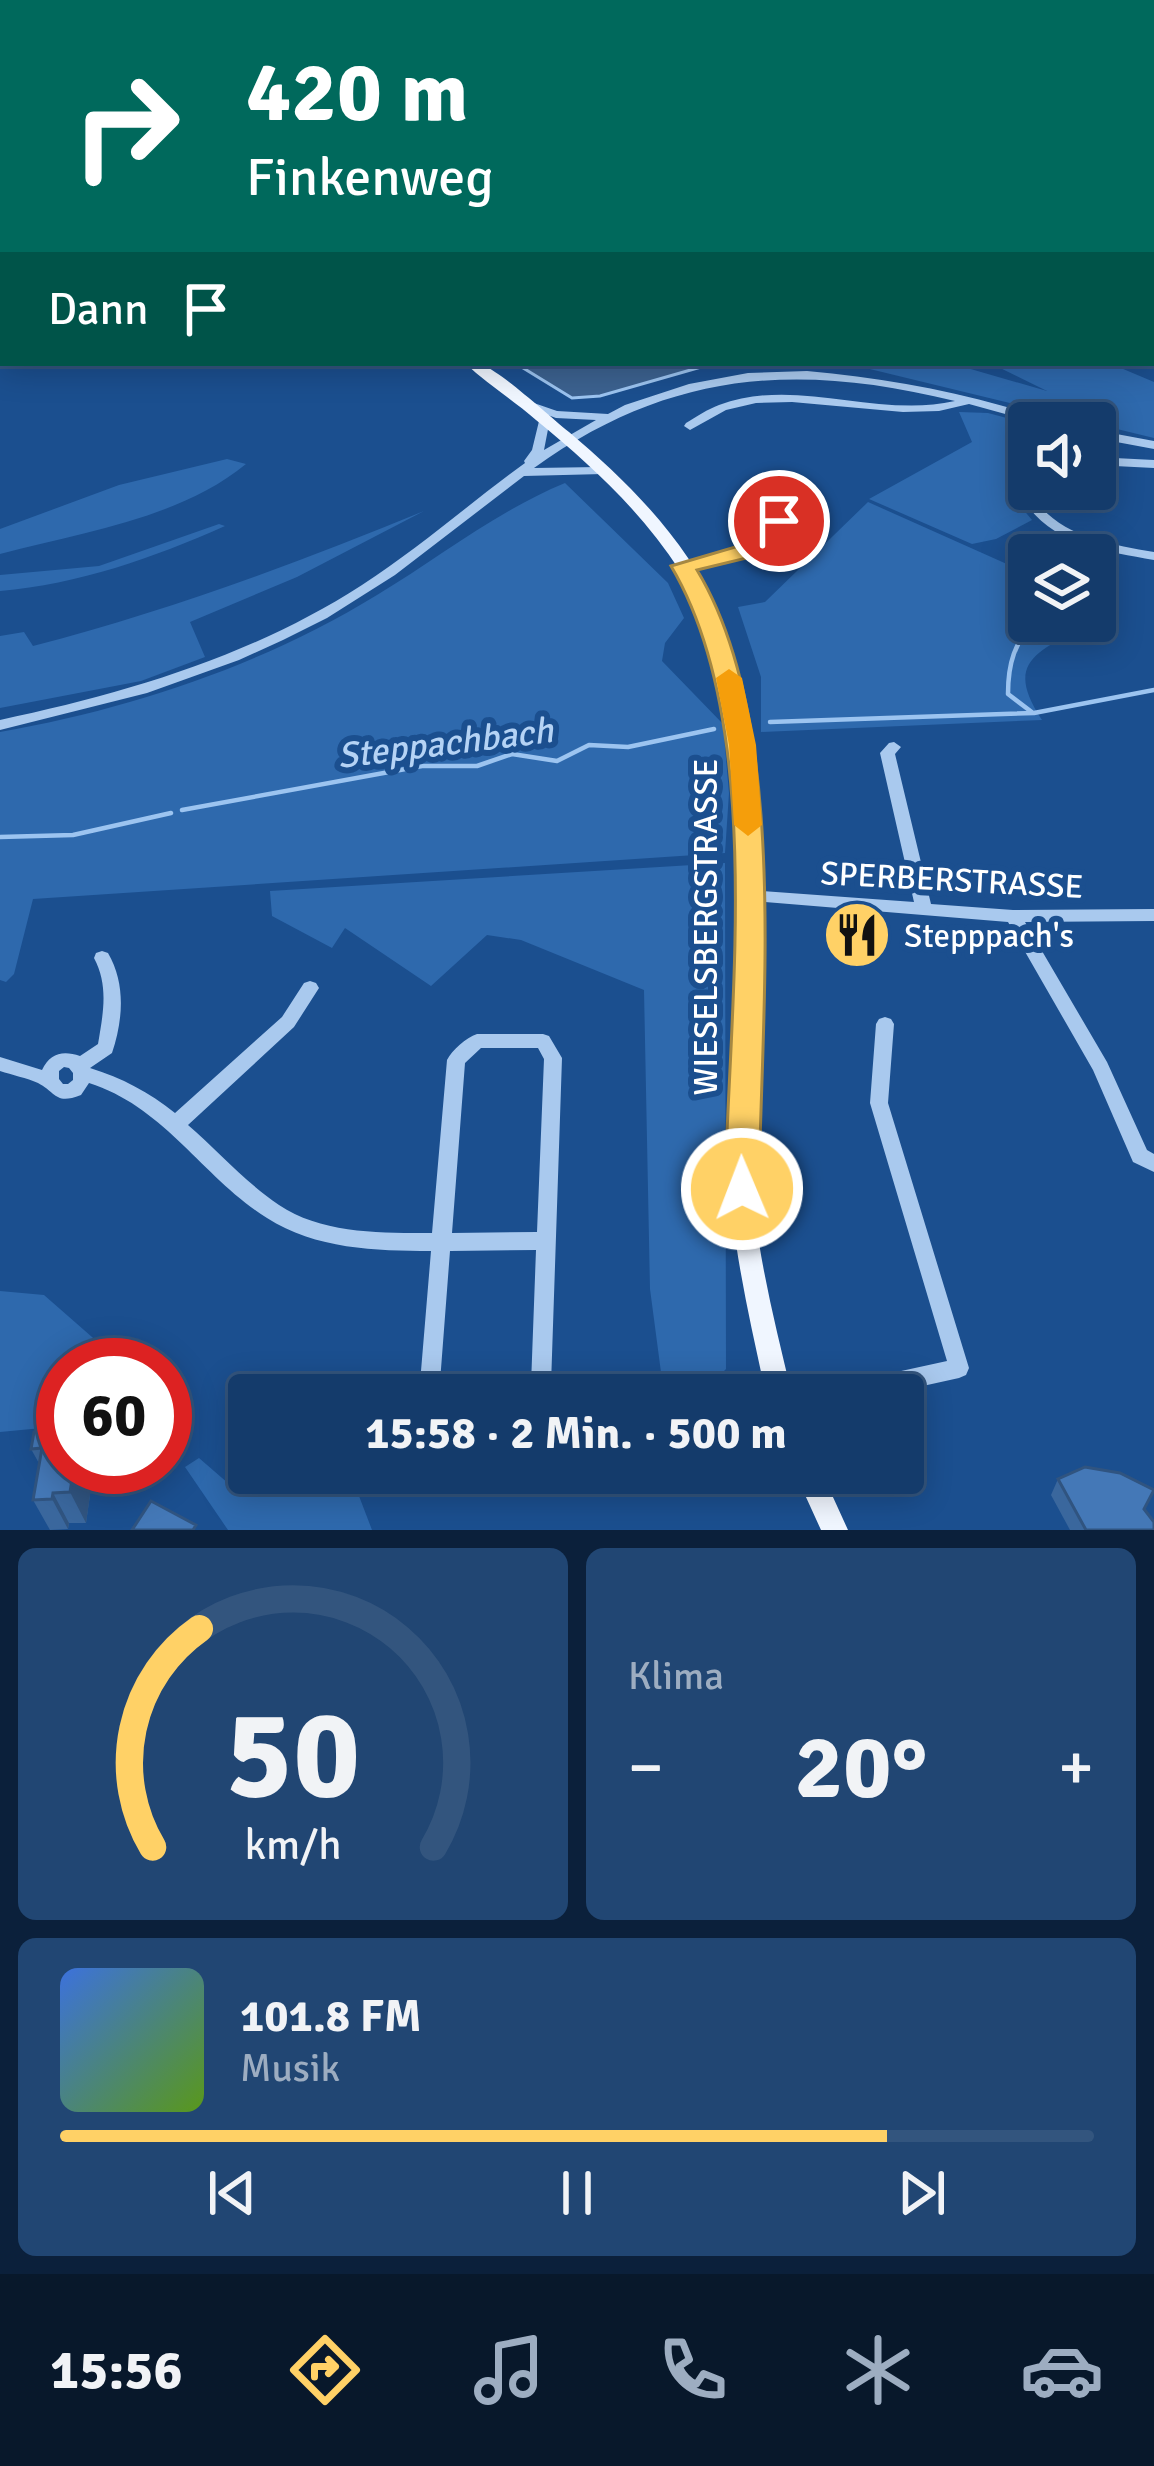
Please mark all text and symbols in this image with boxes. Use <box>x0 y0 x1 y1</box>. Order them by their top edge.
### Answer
text: 420 m <box>246 41 468 145</box>
icon: right <box>48 48 204 204</box>
text: Finkenweg <box>246 144 494 211</box>
icon: arrive <box>173 276 239 342</box>
text: Dann <box>48 282 149 337</box>
map controls <box>1008 402 1116 642</box>
button: sound <box>1008 402 1116 510</box>
pin <box>728 470 830 572</box>
icon: arrive <box>746 488 812 554</box>
button: layers <box>1008 534 1116 642</box>
water label: Steppachbach <box>335 708 557 779</box>
street label: WIESELSBERGSTRASSE <box>686 759 727 1095</box>
street label: SPERBERSTRASSE <box>820 853 1084 908</box>
restaurant icon: Stepppach's <box>822 900 892 970</box>
place label: Stepppach's <box>904 916 1074 957</box>
position arrow <box>679 1126 805 1252</box>
speed limit sign: 60 <box>36 1338 192 1494</box>
text: 15:58 · 2 Min. · 500 m <box>365 1406 787 1461</box>
text: Klima <box>628 1652 724 1700</box>
text: 50 <box>226 1679 360 1832</box>
text: 20° <box>794 1712 928 1823</box>
text: − <box>628 1727 664 1808</box>
text: + <box>1058 1727 1094 1808</box>
text: km/h <box>244 1819 342 1872</box>
text: 101.8 FM <box>240 1989 422 2044</box>
text: Musik <box>240 2044 340 2092</box>
icon: previous <box>199 2160 265 2226</box>
icon: pause <box>544 2160 610 2226</box>
icon: next <box>889 2160 955 2226</box>
icon: directions <box>283 2328 367 2412</box>
icon: music <box>467 2328 551 2412</box>
icon: phone <box>651 2328 735 2412</box>
icon: climate <box>836 2328 920 2412</box>
icon: car <box>1020 2328 1104 2412</box>
text: 15:56 <box>50 2337 183 2404</box>

